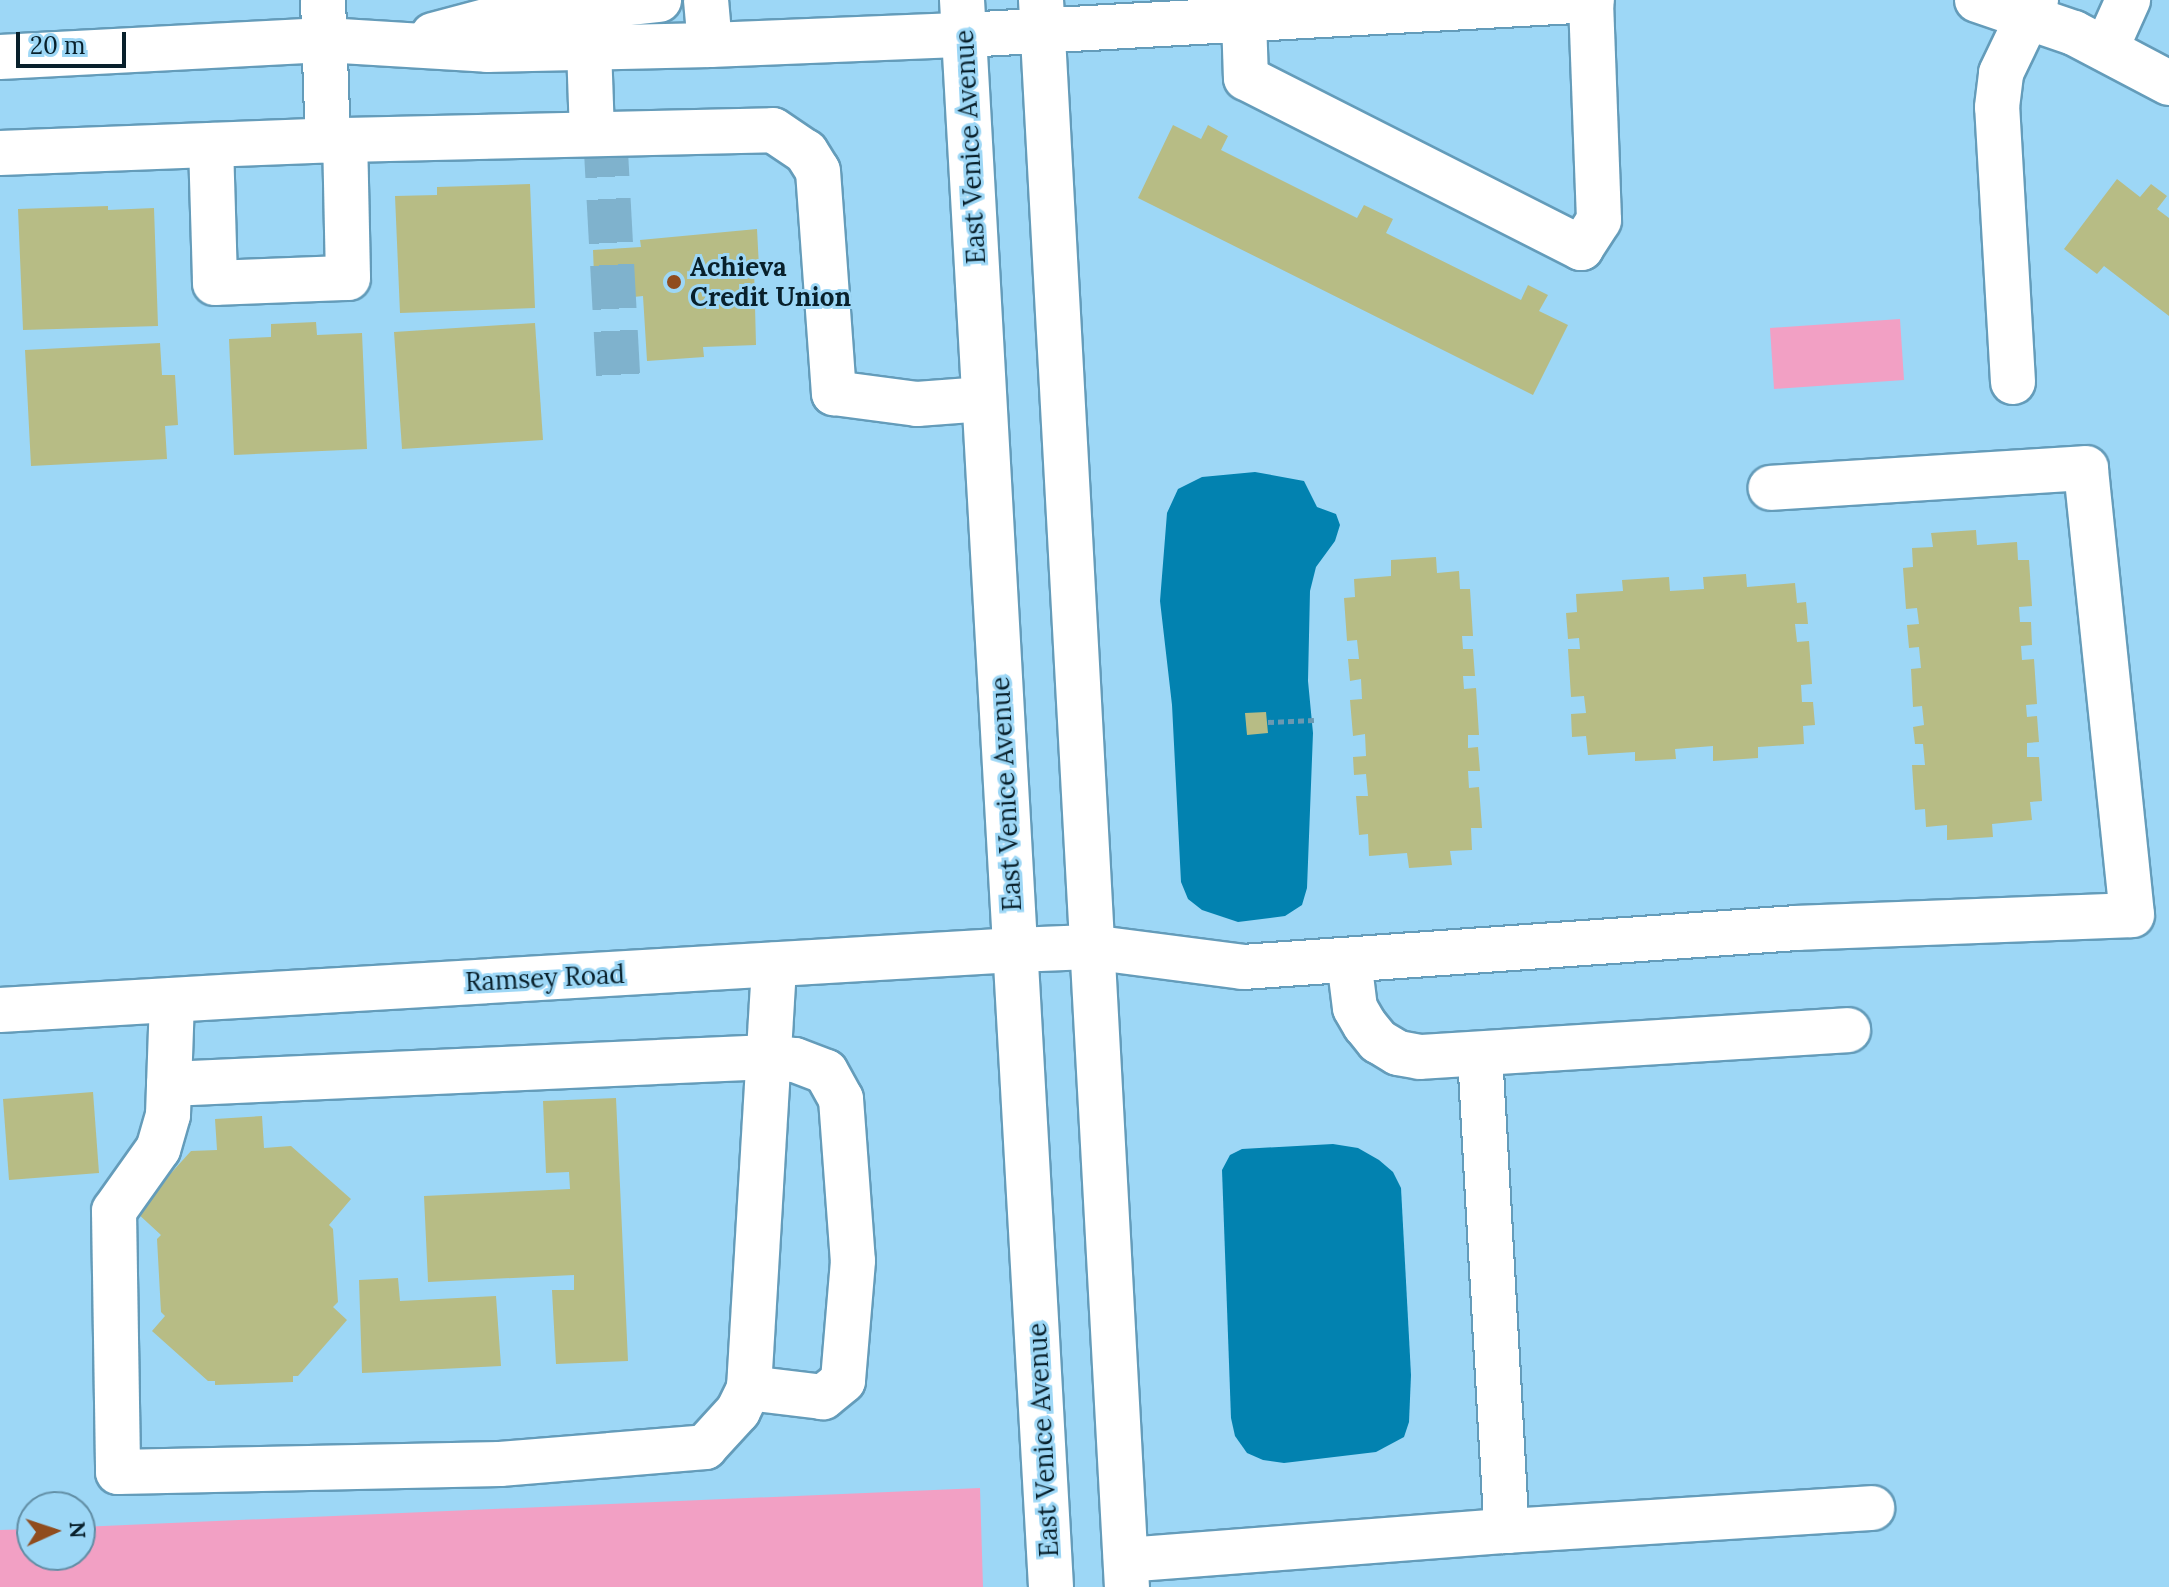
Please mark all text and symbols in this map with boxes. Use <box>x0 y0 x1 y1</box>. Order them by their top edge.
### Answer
scale bar <box>20 16 130 66</box>
street label: East Venice Avenue <box>948 29 992 265</box>
text: 20 m <box>30 30 86 61</box>
place label: Achieva Credit Union <box>690 251 851 312</box>
marker: Achieva Credit Union <box>665 273 683 291</box>
street label: East Venice Avenue <box>984 676 1028 912</box>
street label: Ramsey Road <box>464 958 626 998</box>
street label: East Venice Avenue <box>1021 1322 1065 1558</box>
north arrow <box>16 1491 96 1571</box>
text: N <box>64 1521 92 1539</box>

